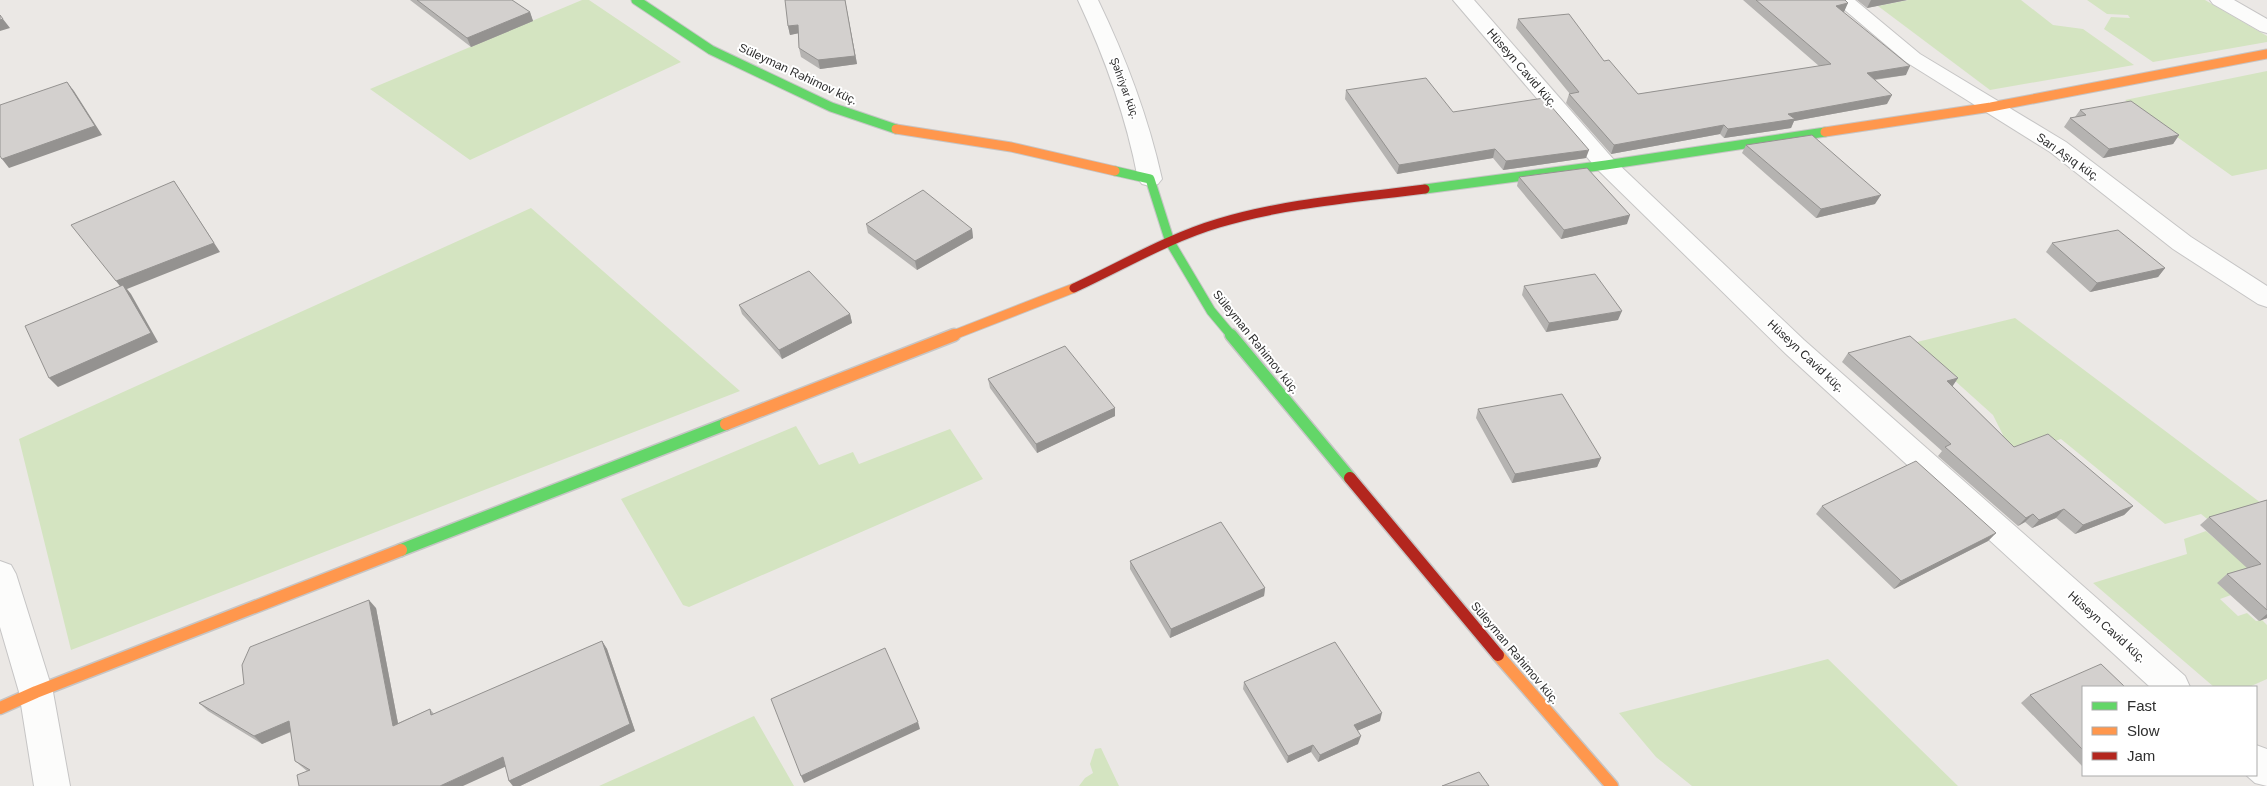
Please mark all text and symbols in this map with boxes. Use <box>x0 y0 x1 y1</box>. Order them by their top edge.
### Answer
street label: Hüseyn Cavid küç. <box>1484 26 1560 110</box>
street label: Süleyman Rəhimov küç. <box>736 40 860 108</box>
street label: Şəhriyar küç. <box>1108 56 1142 120</box>
street label: Sarı Aşıq küç. <box>2034 130 2102 184</box>
street label: Süleyman Rəhimov küç. <box>1210 287 1302 397</box>
street label: Hüseyn Cavid küç. <box>1765 317 1847 395</box>
street label: Hüseyn Cavid küç. <box>2065 588 2149 666</box>
street label: Süleyman Rəhimov küç. <box>1468 599 1562 707</box>
legend <box>2082 686 2257 776</box>
text: Fast <box>2127 697 2157 714</box>
text: Slow <box>2127 722 2160 739</box>
text: Jam <box>2127 747 2155 764</box>

